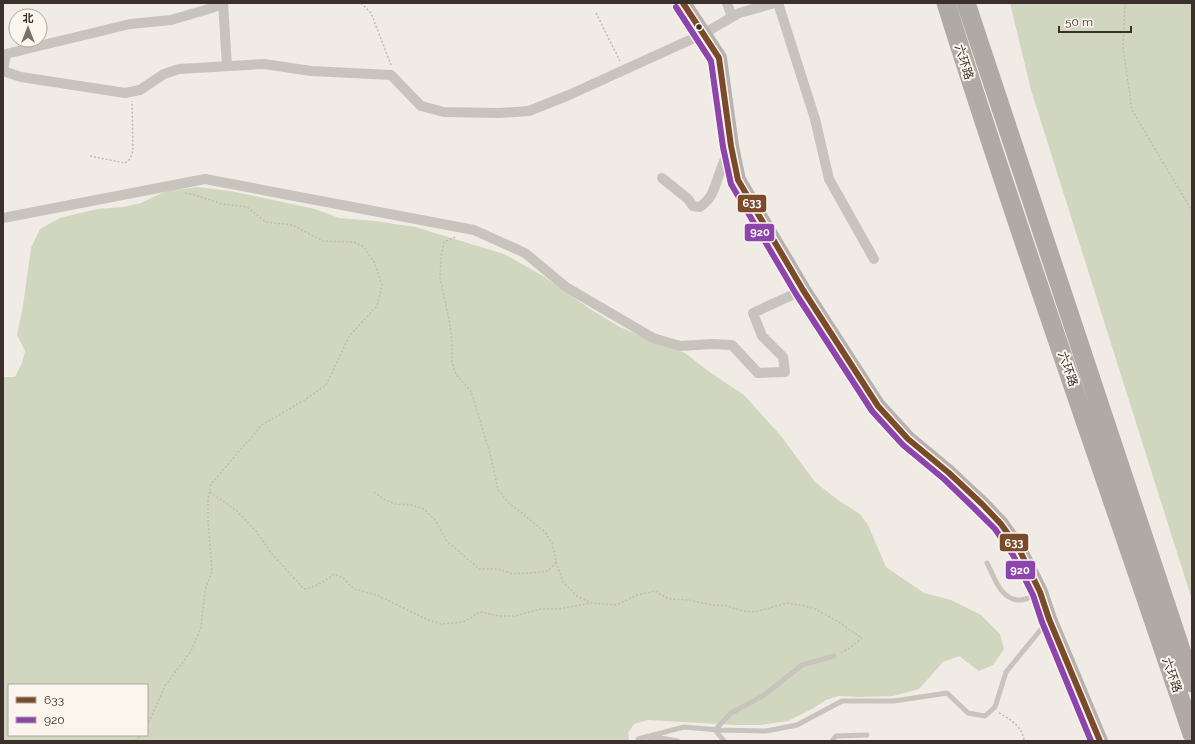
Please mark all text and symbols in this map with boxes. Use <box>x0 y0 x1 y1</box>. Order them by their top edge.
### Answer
north arrow <box>8 8 48 48</box>
scale bar <box>1059 8 1131 34</box>
text: 北 <box>23 12 34 25</box>
text: 50 m <box>1065 15 1093 29</box>
unlabelled marker <box>694 22 704 32</box>
street label: 六环路 <box>952 43 976 81</box>
line badge: 633 <box>737 194 767 213</box>
text: 633 <box>743 197 761 210</box>
line badge: 920 <box>744 223 775 242</box>
text: 920 <box>750 226 770 239</box>
street label: 六环路 <box>1056 350 1080 388</box>
line badge: 633 <box>999 533 1029 552</box>
text: 633 <box>1005 537 1023 550</box>
line badge: 920 <box>1005 560 1036 580</box>
text: 920 <box>1010 564 1030 577</box>
street label: 六环路 <box>1160 656 1184 694</box>
legend <box>8 684 148 736</box>
text: 633 <box>44 693 64 707</box>
text: 920 <box>44 713 65 727</box>

